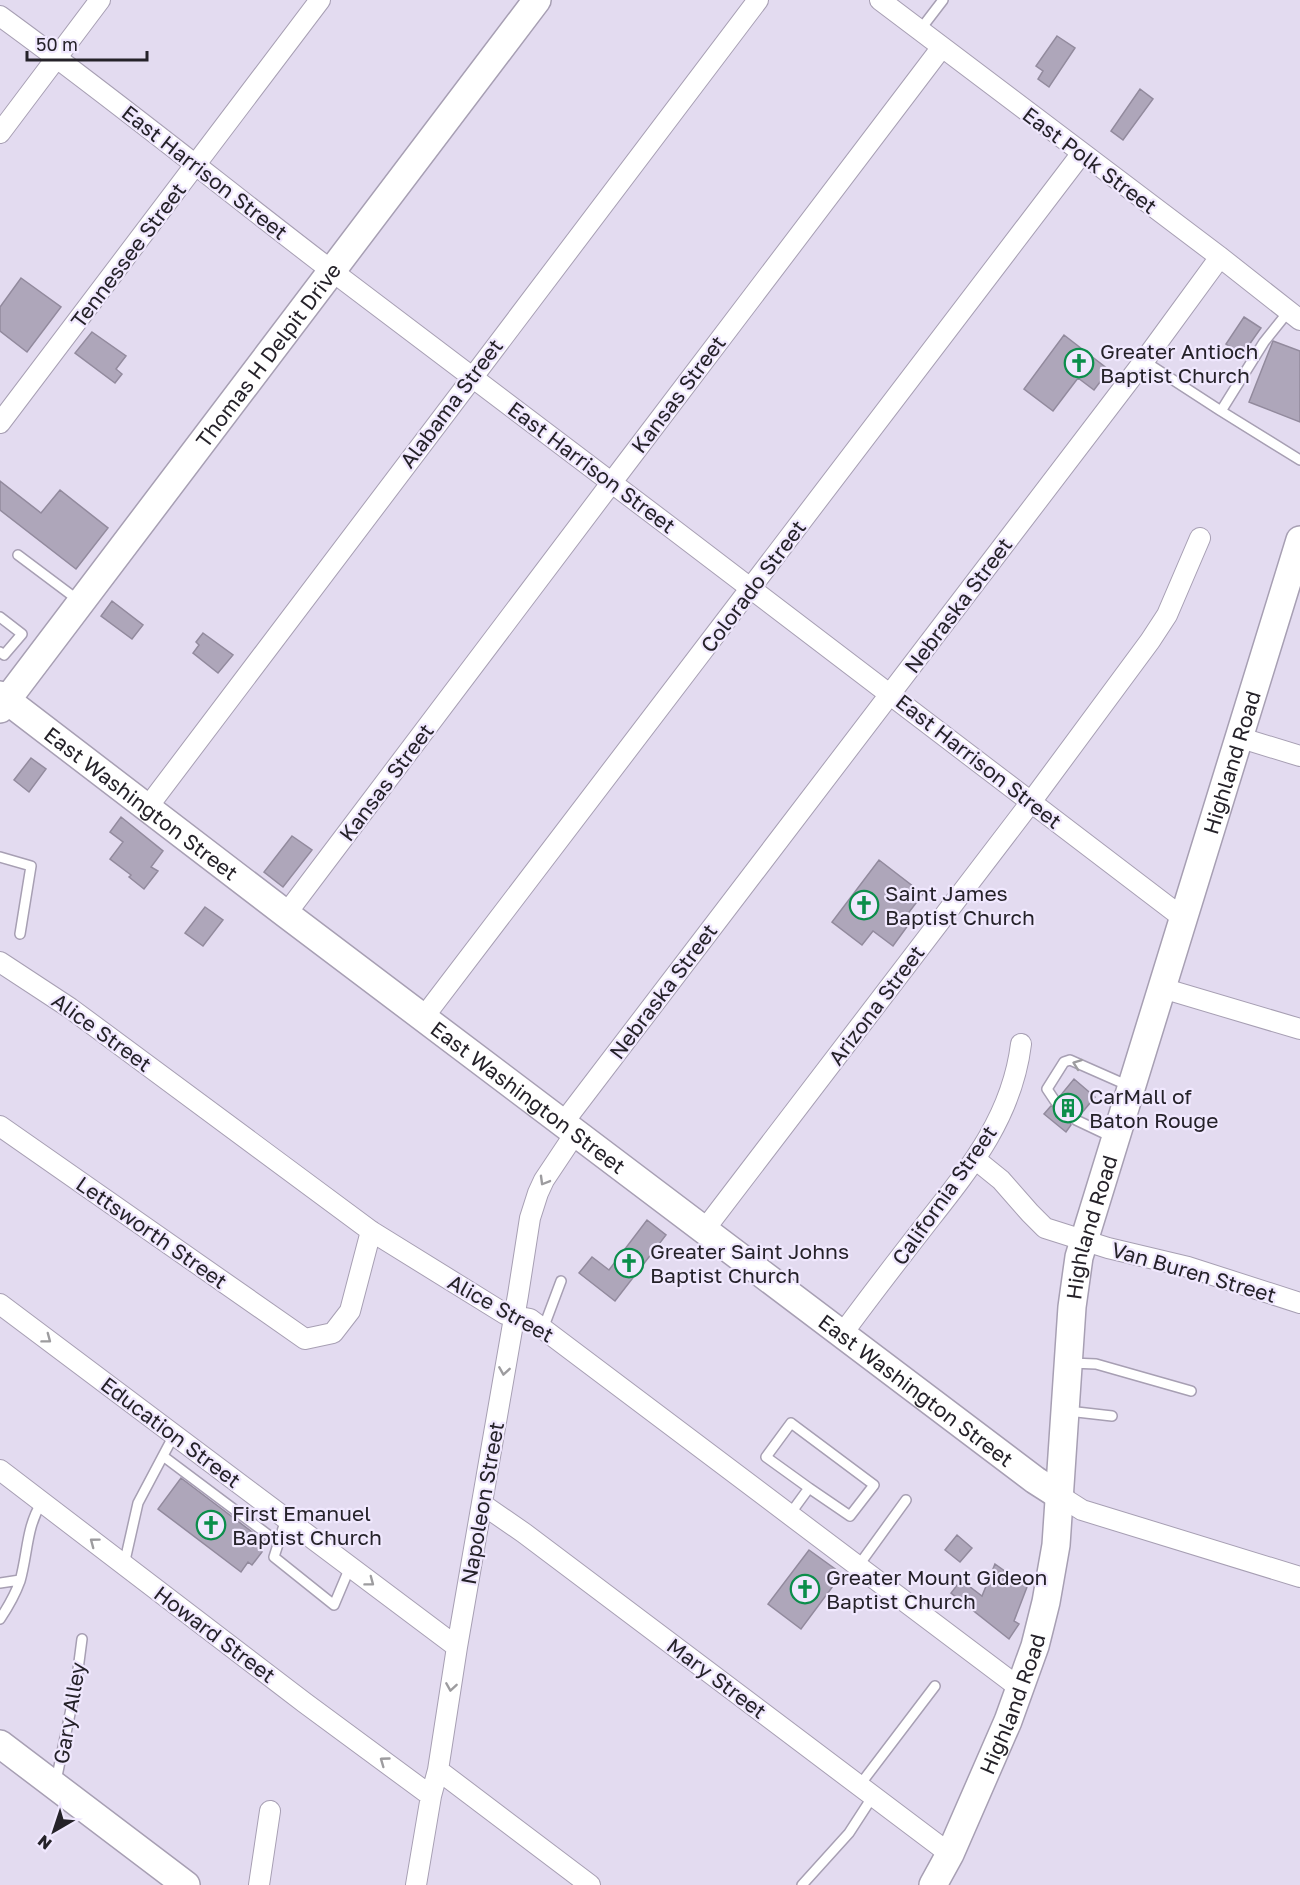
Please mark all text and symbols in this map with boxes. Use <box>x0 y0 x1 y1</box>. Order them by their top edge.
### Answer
scale bar <box>27 24 147 62</box>
text: 50 m <box>36 33 78 55</box>
street label: East Harrison Street <box>117 99 293 245</box>
street label: East Polk Street <box>1018 101 1162 219</box>
street label: Tennessee Street <box>65 177 191 333</box>
street label: Thomas H Delpit Drive <box>190 258 346 452</box>
street label: Kansas Street <box>625 330 731 458</box>
street label: Alabama Street <box>394 333 508 473</box>
place label: Greater Antioch Baptist Church <box>1100 338 1258 388</box>
church icon: Greater Antioch Baptist Church <box>1063 347 1095 379</box>
street label: East Harrison Street <box>503 395 681 539</box>
street label: Colorado Street <box>695 515 811 657</box>
street label: Nebraska Street <box>899 532 1017 678</box>
street label: East Harrison Street <box>891 688 1067 834</box>
street label: Highland Road <box>1197 688 1266 837</box>
street label: Kansas Street <box>333 718 439 846</box>
street label: East Washington Street <box>39 721 243 886</box>
place label: Saint James Baptist Church <box>885 880 1035 930</box>
church icon: Saint James Baptist Church <box>848 889 880 921</box>
street label: Nebraska Street <box>604 918 722 1064</box>
street label: Arizona Street <box>822 940 930 1070</box>
street label: Alice Street <box>47 987 157 1077</box>
street label: East Washington Street <box>426 1015 631 1179</box>
one-way arrow <box>1073 1059 1083 1072</box>
place label: CarMall of Baton Rouge <box>1089 1083 1218 1133</box>
building icon: CarMall of Baton Rouge <box>1052 1092 1084 1124</box>
street label: California Street <box>886 1120 1002 1270</box>
street label: Highland Road <box>1060 1152 1123 1301</box>
street label: Lettsworth Street <box>71 1170 233 1294</box>
one-way arrow <box>540 1175 551 1185</box>
street label: Van Buren Street <box>1109 1236 1279 1308</box>
place label: Greater Saint Johns Baptist Church <box>650 1238 849 1288</box>
church icon: Greater Saint Johns Baptist Church <box>613 1247 645 1279</box>
street label: Alice Street <box>444 1268 558 1348</box>
street label: East Washington Street <box>814 1308 1019 1472</box>
one-way arrow <box>40 1332 51 1343</box>
one-way arrow <box>499 1366 511 1375</box>
street label: Education Street <box>96 1371 246 1493</box>
street label: Napoleon Street <box>455 1420 509 1586</box>
place label: First Emanuel Baptist Church <box>232 1500 382 1550</box>
church icon: First Emanuel Baptist Church <box>195 1509 227 1541</box>
one-way arrow <box>90 1539 101 1550</box>
place label: Greater Mount Gideon Baptist Church <box>826 1564 1047 1614</box>
church icon: Greater Mount Gideon Baptist Church <box>789 1573 821 1605</box>
one-way arrow <box>364 1575 375 1586</box>
street label: Howard Street <box>149 1580 281 1688</box>
street label: Highland Road <box>973 1631 1051 1778</box>
street label: Mary Street <box>662 1632 772 1724</box>
street label: Gary Alley <box>47 1660 91 1766</box>
one-way arrow <box>445 1683 457 1692</box>
one-way arrow <box>380 1757 391 1768</box>
north arrow <box>24 1801 84 1861</box>
text: N <box>34 1831 56 1854</box>

